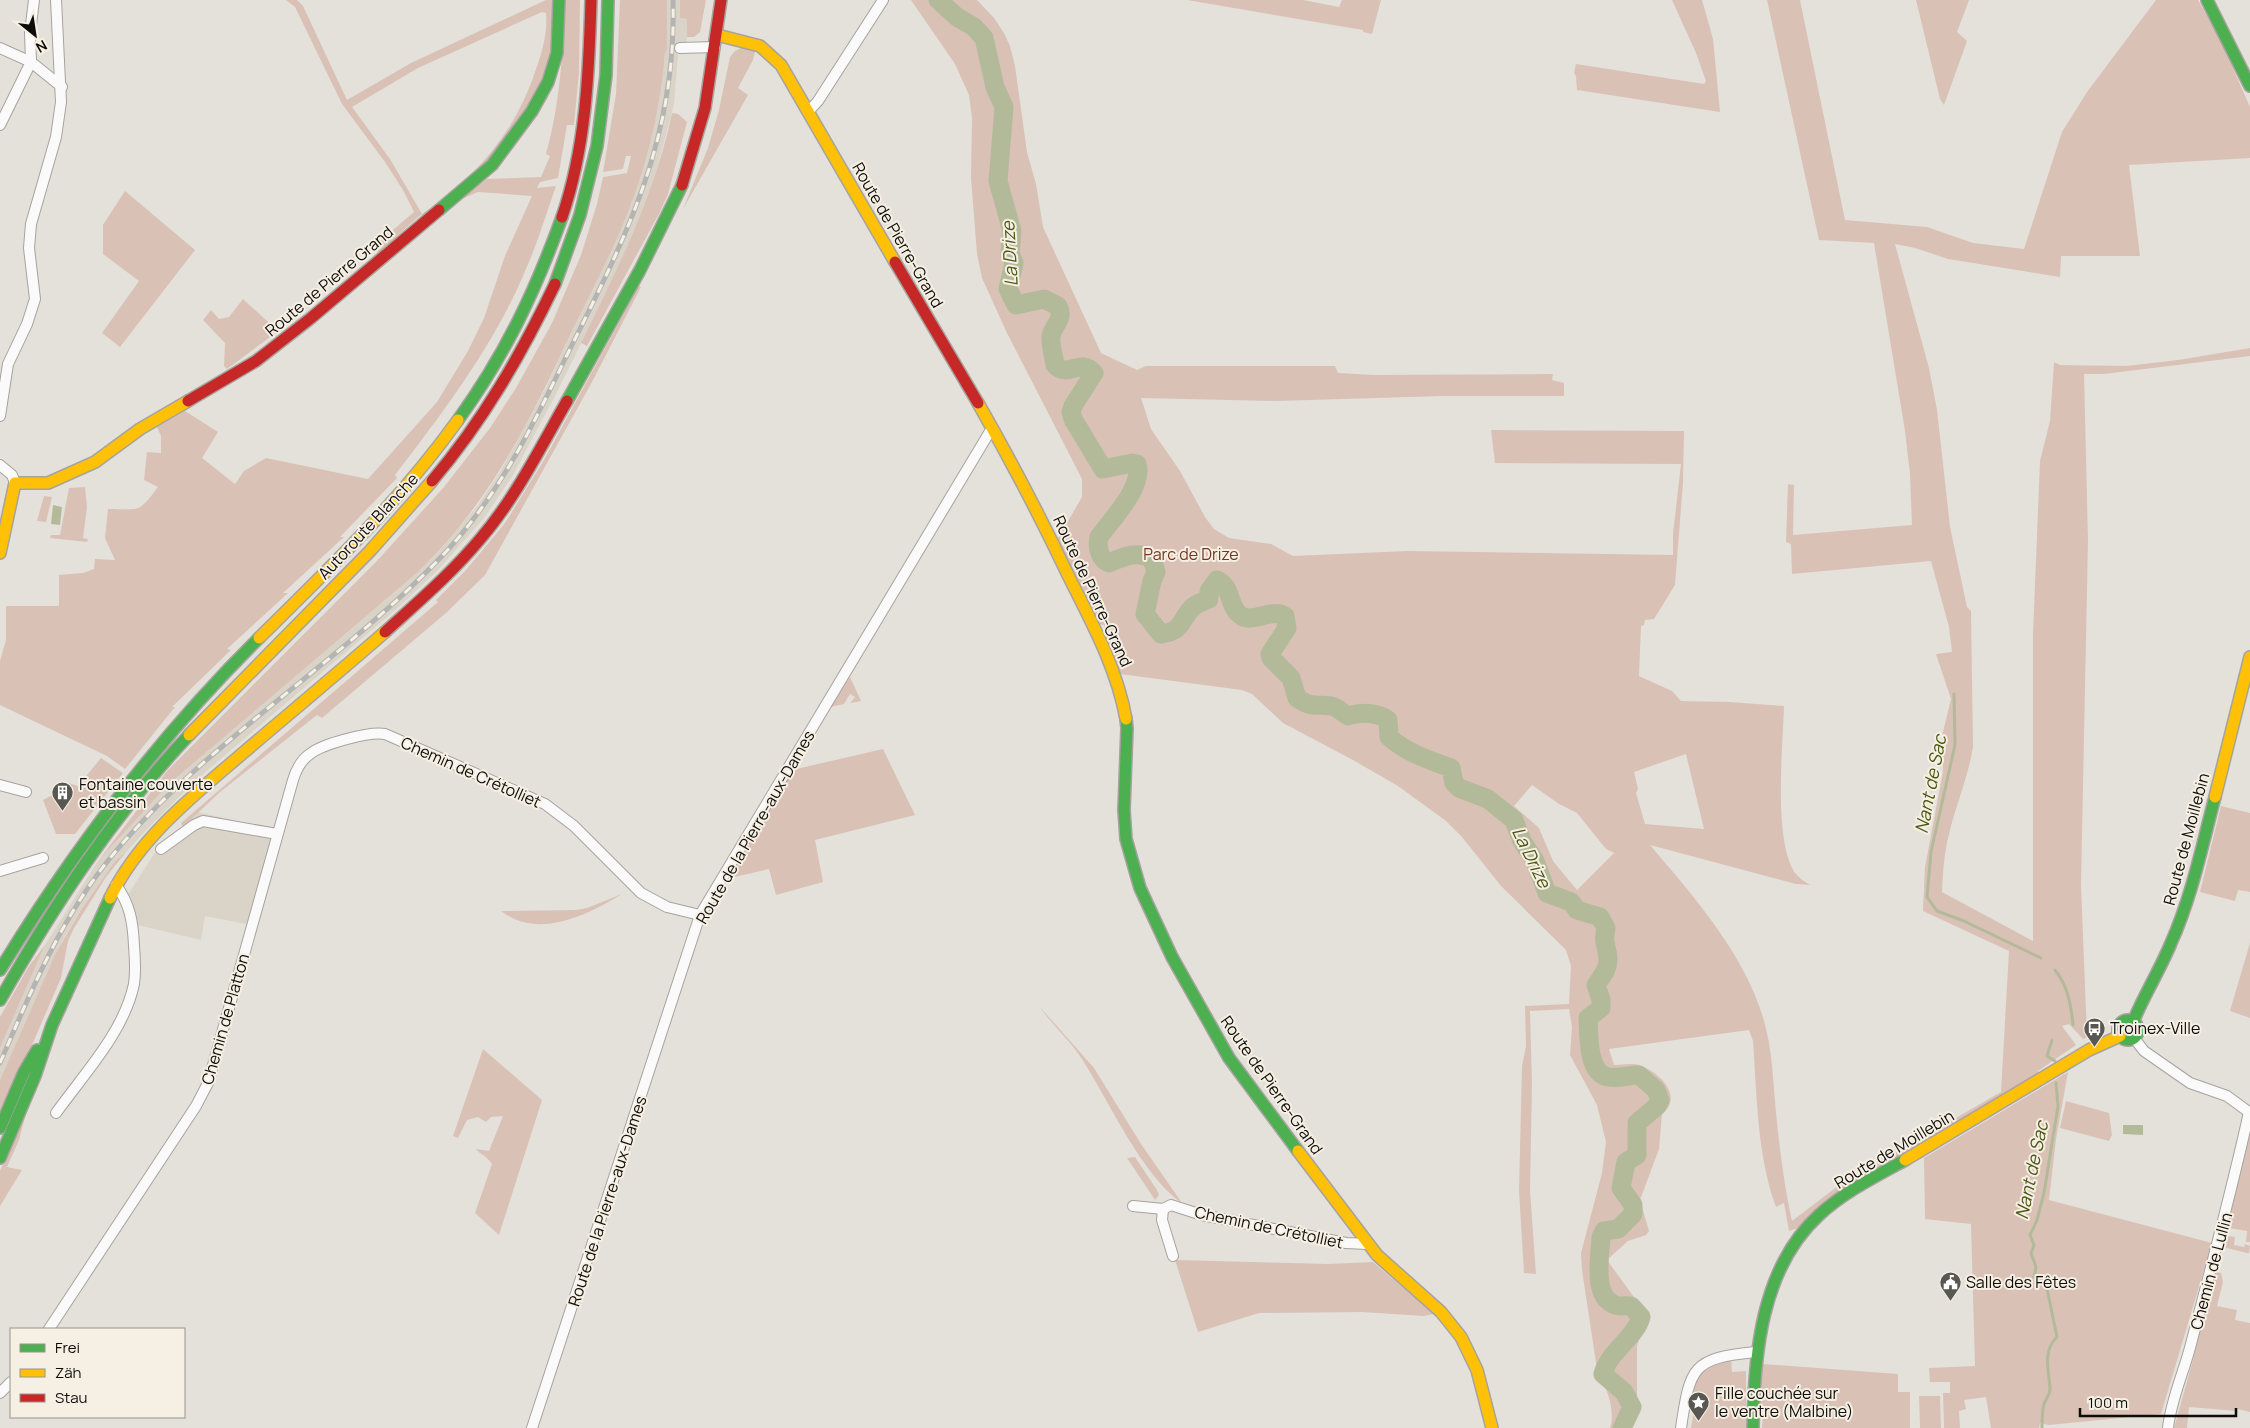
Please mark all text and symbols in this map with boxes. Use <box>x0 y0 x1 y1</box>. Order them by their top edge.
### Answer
north arrow <box>10 10 60 60</box>
text: N <box>33 36 51 57</box>
street label: Route de Pierre-Grand <box>847 158 949 312</box>
water label: La Drize <box>995 219 1023 287</box>
street label: Route de Pierre Grand <box>260 221 398 341</box>
street label: Autoroute Blanche <box>313 468 423 584</box>
street label: Route de Pierre-Grand <box>1048 512 1138 670</box>
park label: Parc de Drize <box>1143 543 1239 565</box>
street label: Route de la Pierre-aux-Dames <box>690 726 820 928</box>
street label: Chemin de Crétolliet <box>397 731 545 813</box>
water label: Nant de Sac <box>1909 731 1952 835</box>
street label: Route de Moillebin <box>2158 771 2214 907</box>
place label: Fontaine couverte et bassin <box>79 773 213 813</box>
building icon: Fontaine couverte et bassin <box>51 781 75 812</box>
water label: La Drize <box>1507 823 1558 893</box>
street label: Chemin de Platton <box>196 951 254 1087</box>
street label: Route de Pierre-Grand <box>1216 1011 1328 1159</box>
bus stop icon: Troinex-Ville <box>2082 1016 2106 1047</box>
place label: Troinex-Ville <box>2110 1017 2200 1039</box>
street label: Route de la Pierre-aux-Dames <box>563 1093 651 1309</box>
street label: Route de Moillebin <box>1830 1105 1958 1193</box>
water label: Nant de Sac <box>2009 1117 2054 1221</box>
street label: Chemin de Crétolliet <box>1193 1201 1345 1253</box>
street label: Chemin de Lullin <box>2185 1210 2237 1332</box>
public building icon: Salle des Fêtes <box>1938 1270 1962 1301</box>
place label: Salle des Fêtes <box>1966 1271 2076 1293</box>
legend <box>10 1328 185 1418</box>
text: Frei <box>55 1337 80 1358</box>
text: Zäh <box>55 1362 82 1383</box>
place label: Fille couchée sur le ventre (Malbine) <box>1715 1382 1853 1422</box>
scale bar <box>2080 1386 2236 1418</box>
text: Stau <box>55 1387 88 1408</box>
place icon: Fille couchée sur le ventre (Malbine) <box>1687 1390 1711 1421</box>
text: 100 m <box>2088 1392 2128 1413</box>

